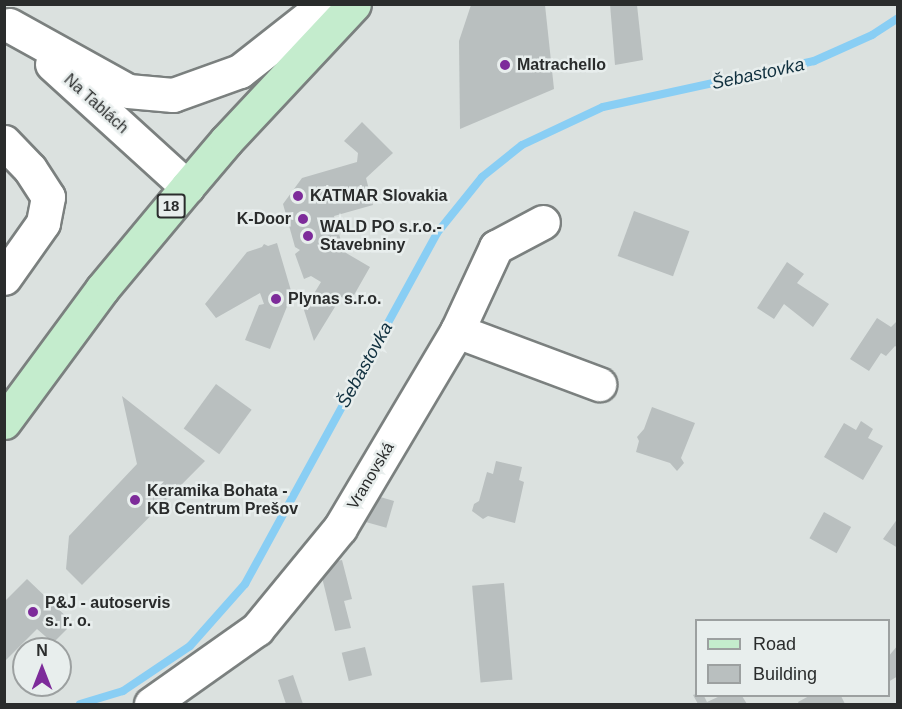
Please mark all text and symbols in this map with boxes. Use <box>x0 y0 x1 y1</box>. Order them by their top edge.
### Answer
water label: Šebastovka <box>710 54 806 94</box>
place label: Matrachello <box>517 55 606 75</box>
marker: Matrachello <box>498 58 512 72</box>
street label: Na Tablách <box>60 70 132 138</box>
place label: KATMAR Slovakia <box>310 186 448 206</box>
marker: KATMAR Slovakia <box>291 189 305 203</box>
road number: 18 <box>156 194 186 218</box>
place label: K-Door <box>237 209 291 229</box>
marker: K-Door <box>296 212 310 226</box>
place label: WALD PO s.r.o.- Stavebniny <box>320 217 442 255</box>
marker: WALD PO s.r.o.- Stavebniny <box>301 229 315 243</box>
place label: Plynas s.r.o. <box>288 289 381 309</box>
marker: Plynas s.r.o. <box>269 292 283 306</box>
water label: Šebastovka <box>333 319 397 411</box>
street label: Vranovská <box>343 439 399 513</box>
place label: Keramika Bohata - KB Centrum Prešov <box>147 481 298 519</box>
marker: Keramika Bohata - KB Centrum Prešov <box>128 493 142 507</box>
place label: P&J - autoservis s. r. o. <box>45 593 170 631</box>
marker: P&J - autoservis s. r. o. <box>26 605 40 619</box>
legend <box>695 619 890 697</box>
text: Road <box>753 634 796 654</box>
north arrow <box>12 637 72 697</box>
text: N <box>36 642 48 659</box>
text: Building <box>753 664 817 684</box>

